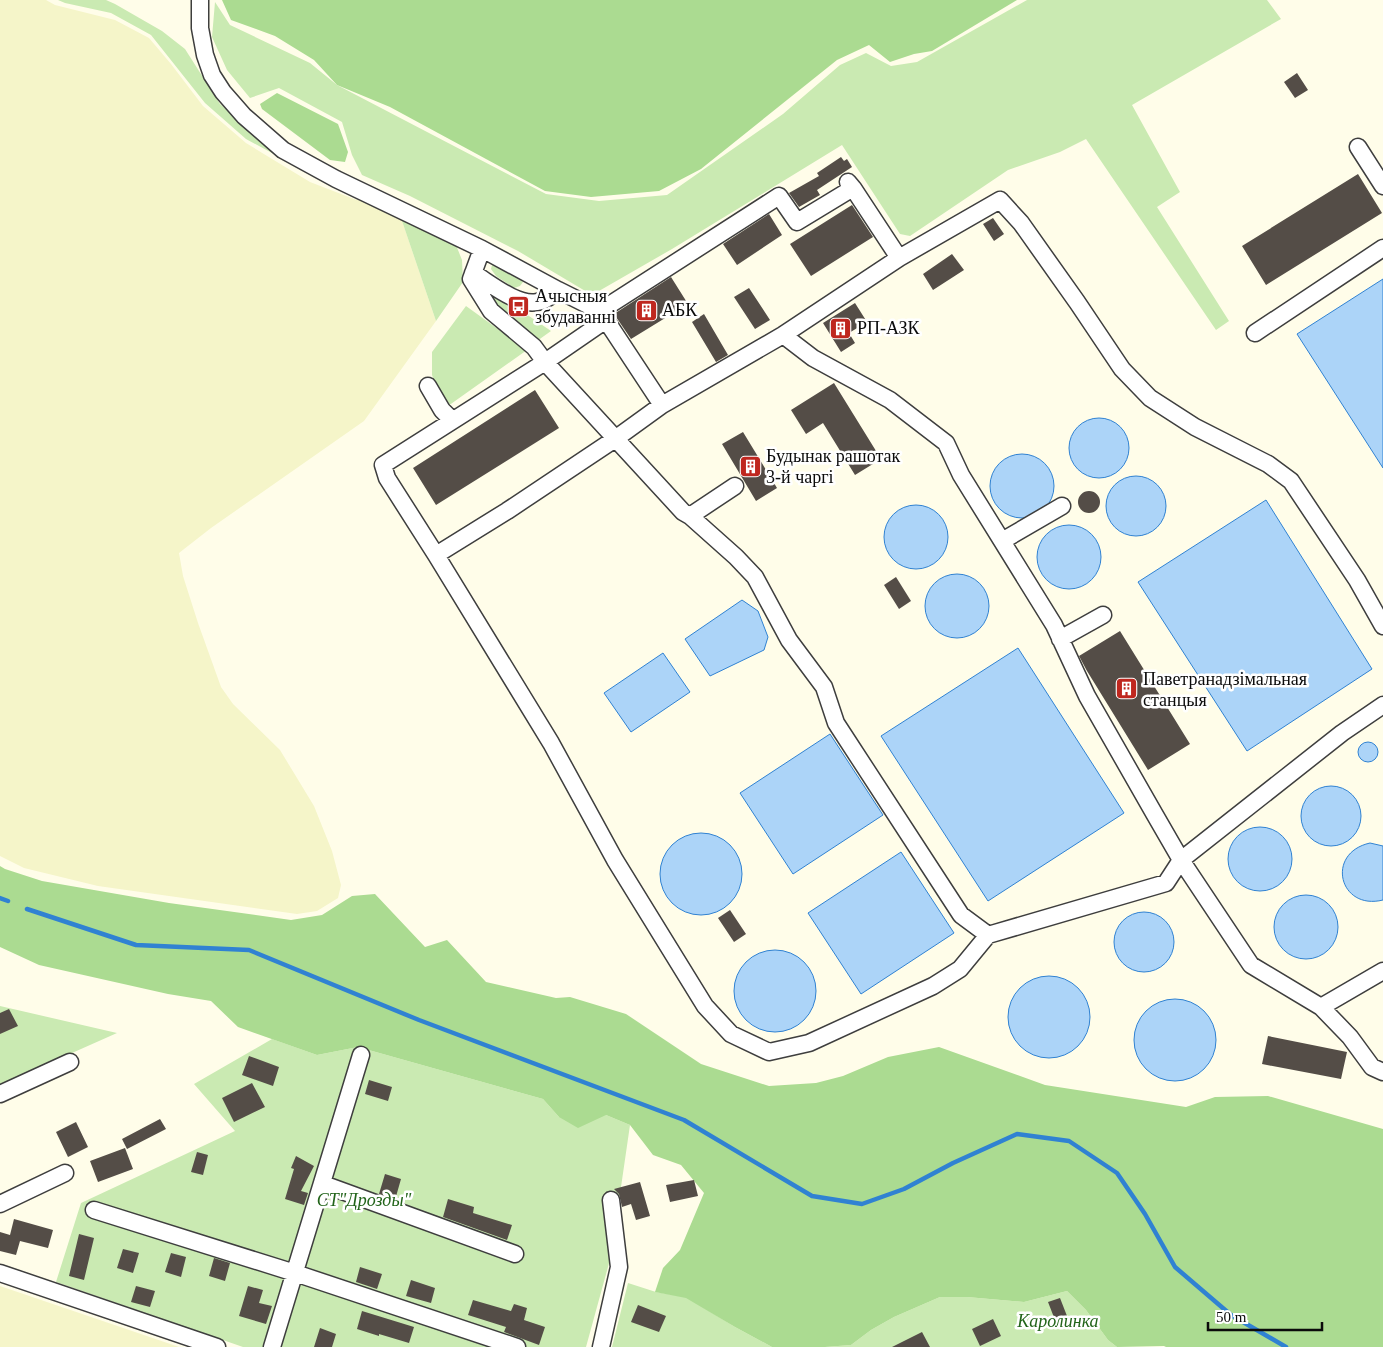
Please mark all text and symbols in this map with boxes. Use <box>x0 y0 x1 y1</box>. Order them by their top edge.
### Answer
place label: Ачысныя збудаванні <box>535 286 616 327</box>
bus stop icon: Ачысныя збудаванні <box>507 294 531 318</box>
building icon: АБК <box>634 298 658 322</box>
place label: АБК <box>662 300 698 320</box>
building icon: РП-АЗК <box>829 316 853 340</box>
place label: РП-АЗК <box>857 318 921 338</box>
place label: Будынак рашотак 3-й чаргі <box>766 446 901 487</box>
building icon: Будынак рашотак 3-й чаргі <box>738 454 762 478</box>
place label: Паветранадзімальная станцыя <box>1143 669 1307 710</box>
building icon: Паветранадзімальная станцыя <box>1115 677 1139 701</box>
park label: СТ"Дрозды" <box>317 1190 412 1210</box>
scale bar <box>1208 1300 1322 1332</box>
text: 50 m <box>1216 1309 1247 1325</box>
park label: Каролинка <box>1016 1311 1099 1331</box>

